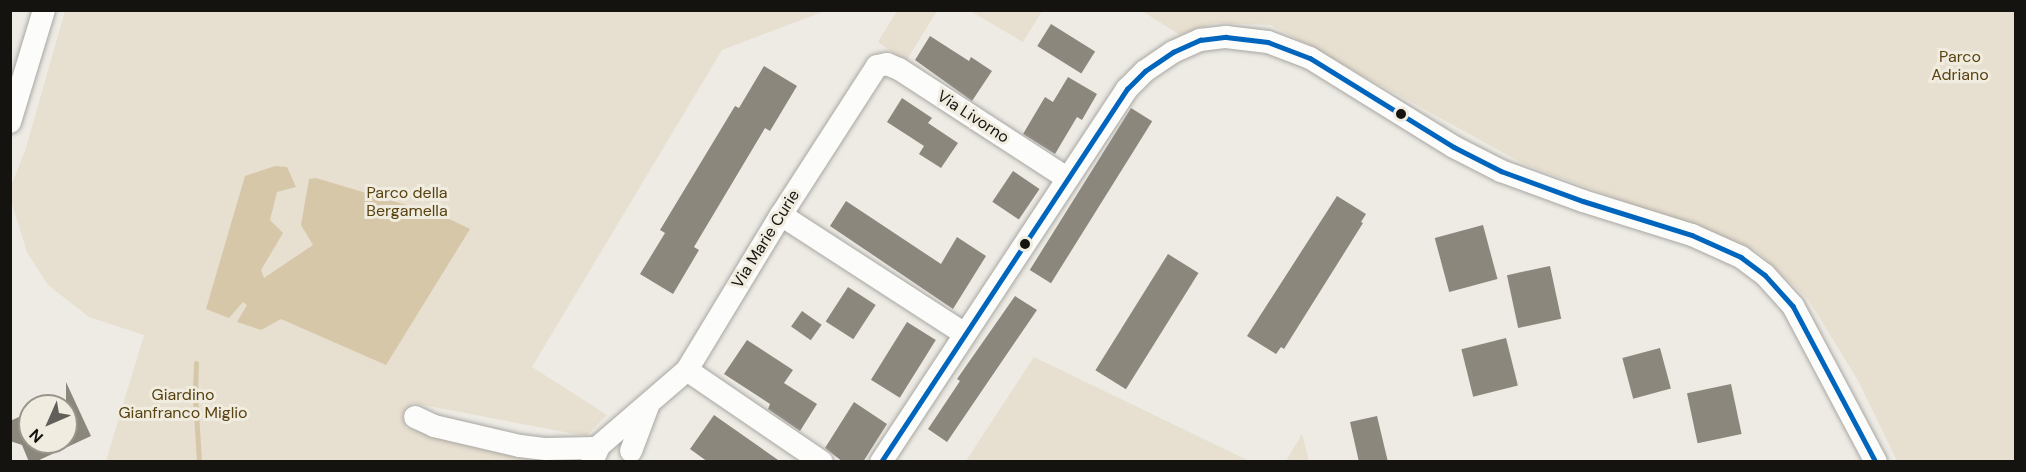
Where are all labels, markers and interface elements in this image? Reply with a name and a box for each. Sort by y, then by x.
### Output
park label: Parco Adriano [1931,47,1989,85]
street label: Via Livorno [933,87,1013,147]
unlabelled marker [1395,108,1407,120]
park label: Parco della Bergamella [366,183,448,221]
street label: Via Marie Curie [728,186,804,292]
unlabelled marker [1019,238,1031,250]
park label: Giardino Gianfranco Miglio [118,385,248,423]
north arrow [18,394,78,454]
text: N [25,424,48,447]

